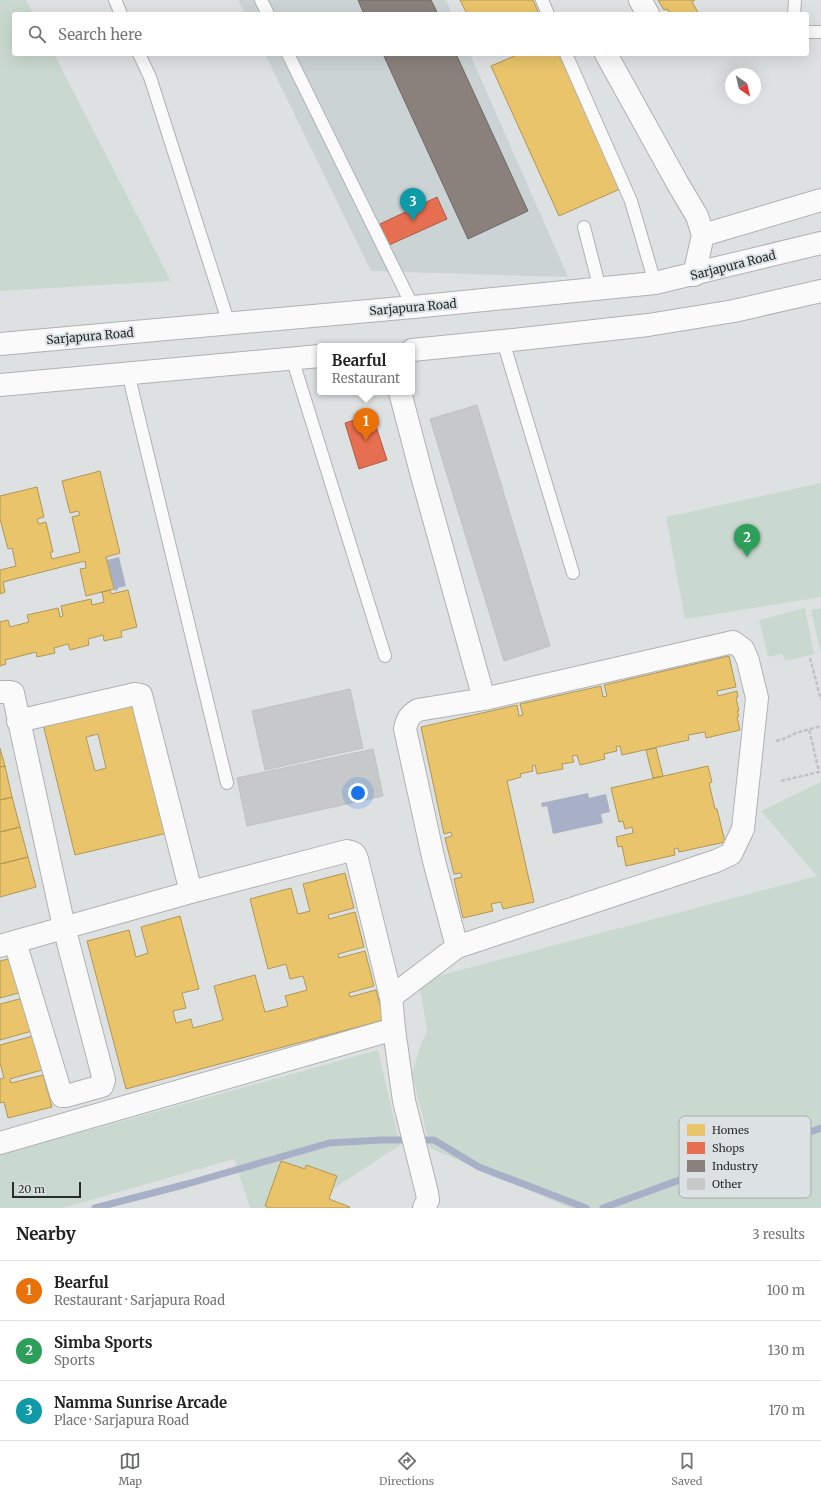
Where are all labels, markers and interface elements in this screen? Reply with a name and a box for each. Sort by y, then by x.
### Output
search box [12,12,809,56]
icon: search [26,23,48,45]
text: Search here [58,25,142,44]
north arrow [725,68,761,104]
pin: 3 [400,188,426,221]
street label: Sarjapura Road [689,247,777,283]
street label: Sarjapura Road [369,296,457,318]
street label: Sarjapura Road [46,325,134,347]
popup [317,343,415,395]
text: Bearful [332,351,386,370]
text: Restaurant [332,370,400,387]
pin: 1 [353,408,379,441]
pin: 2 [734,524,760,557]
your location [348,783,368,803]
legend [679,1116,811,1198]
text: Homes [712,1123,749,1137]
text: Shops [712,1141,744,1155]
text: Industry [712,1159,759,1173]
text: Other [712,1177,742,1191]
scale bar [12,1180,81,1199]
text: 20 m [18,1182,45,1196]
text: Nearby [16,1223,76,1245]
text: 3 results [752,1226,805,1243]
text: Bearful [54,1273,109,1292]
text: 1 [26,1282,32,1299]
text: 100 m [767,1282,805,1299]
text: Restaurant · Sarjapura Road [54,1292,225,1309]
text: Simba Sports [54,1333,153,1352]
text: 2 [25,1342,33,1359]
text: 130 m [768,1342,805,1359]
text: Sports [54,1352,95,1369]
text: Namma Sunrise Arcade [54,1393,227,1412]
text: 3 [25,1402,33,1419]
text: 170 m [768,1402,805,1419]
text: Place · Sarjapura Road [54,1412,189,1429]
tab: Map [119,1450,142,1488]
tab: Directions [379,1450,434,1488]
tab: Saved [671,1450,702,1488]

